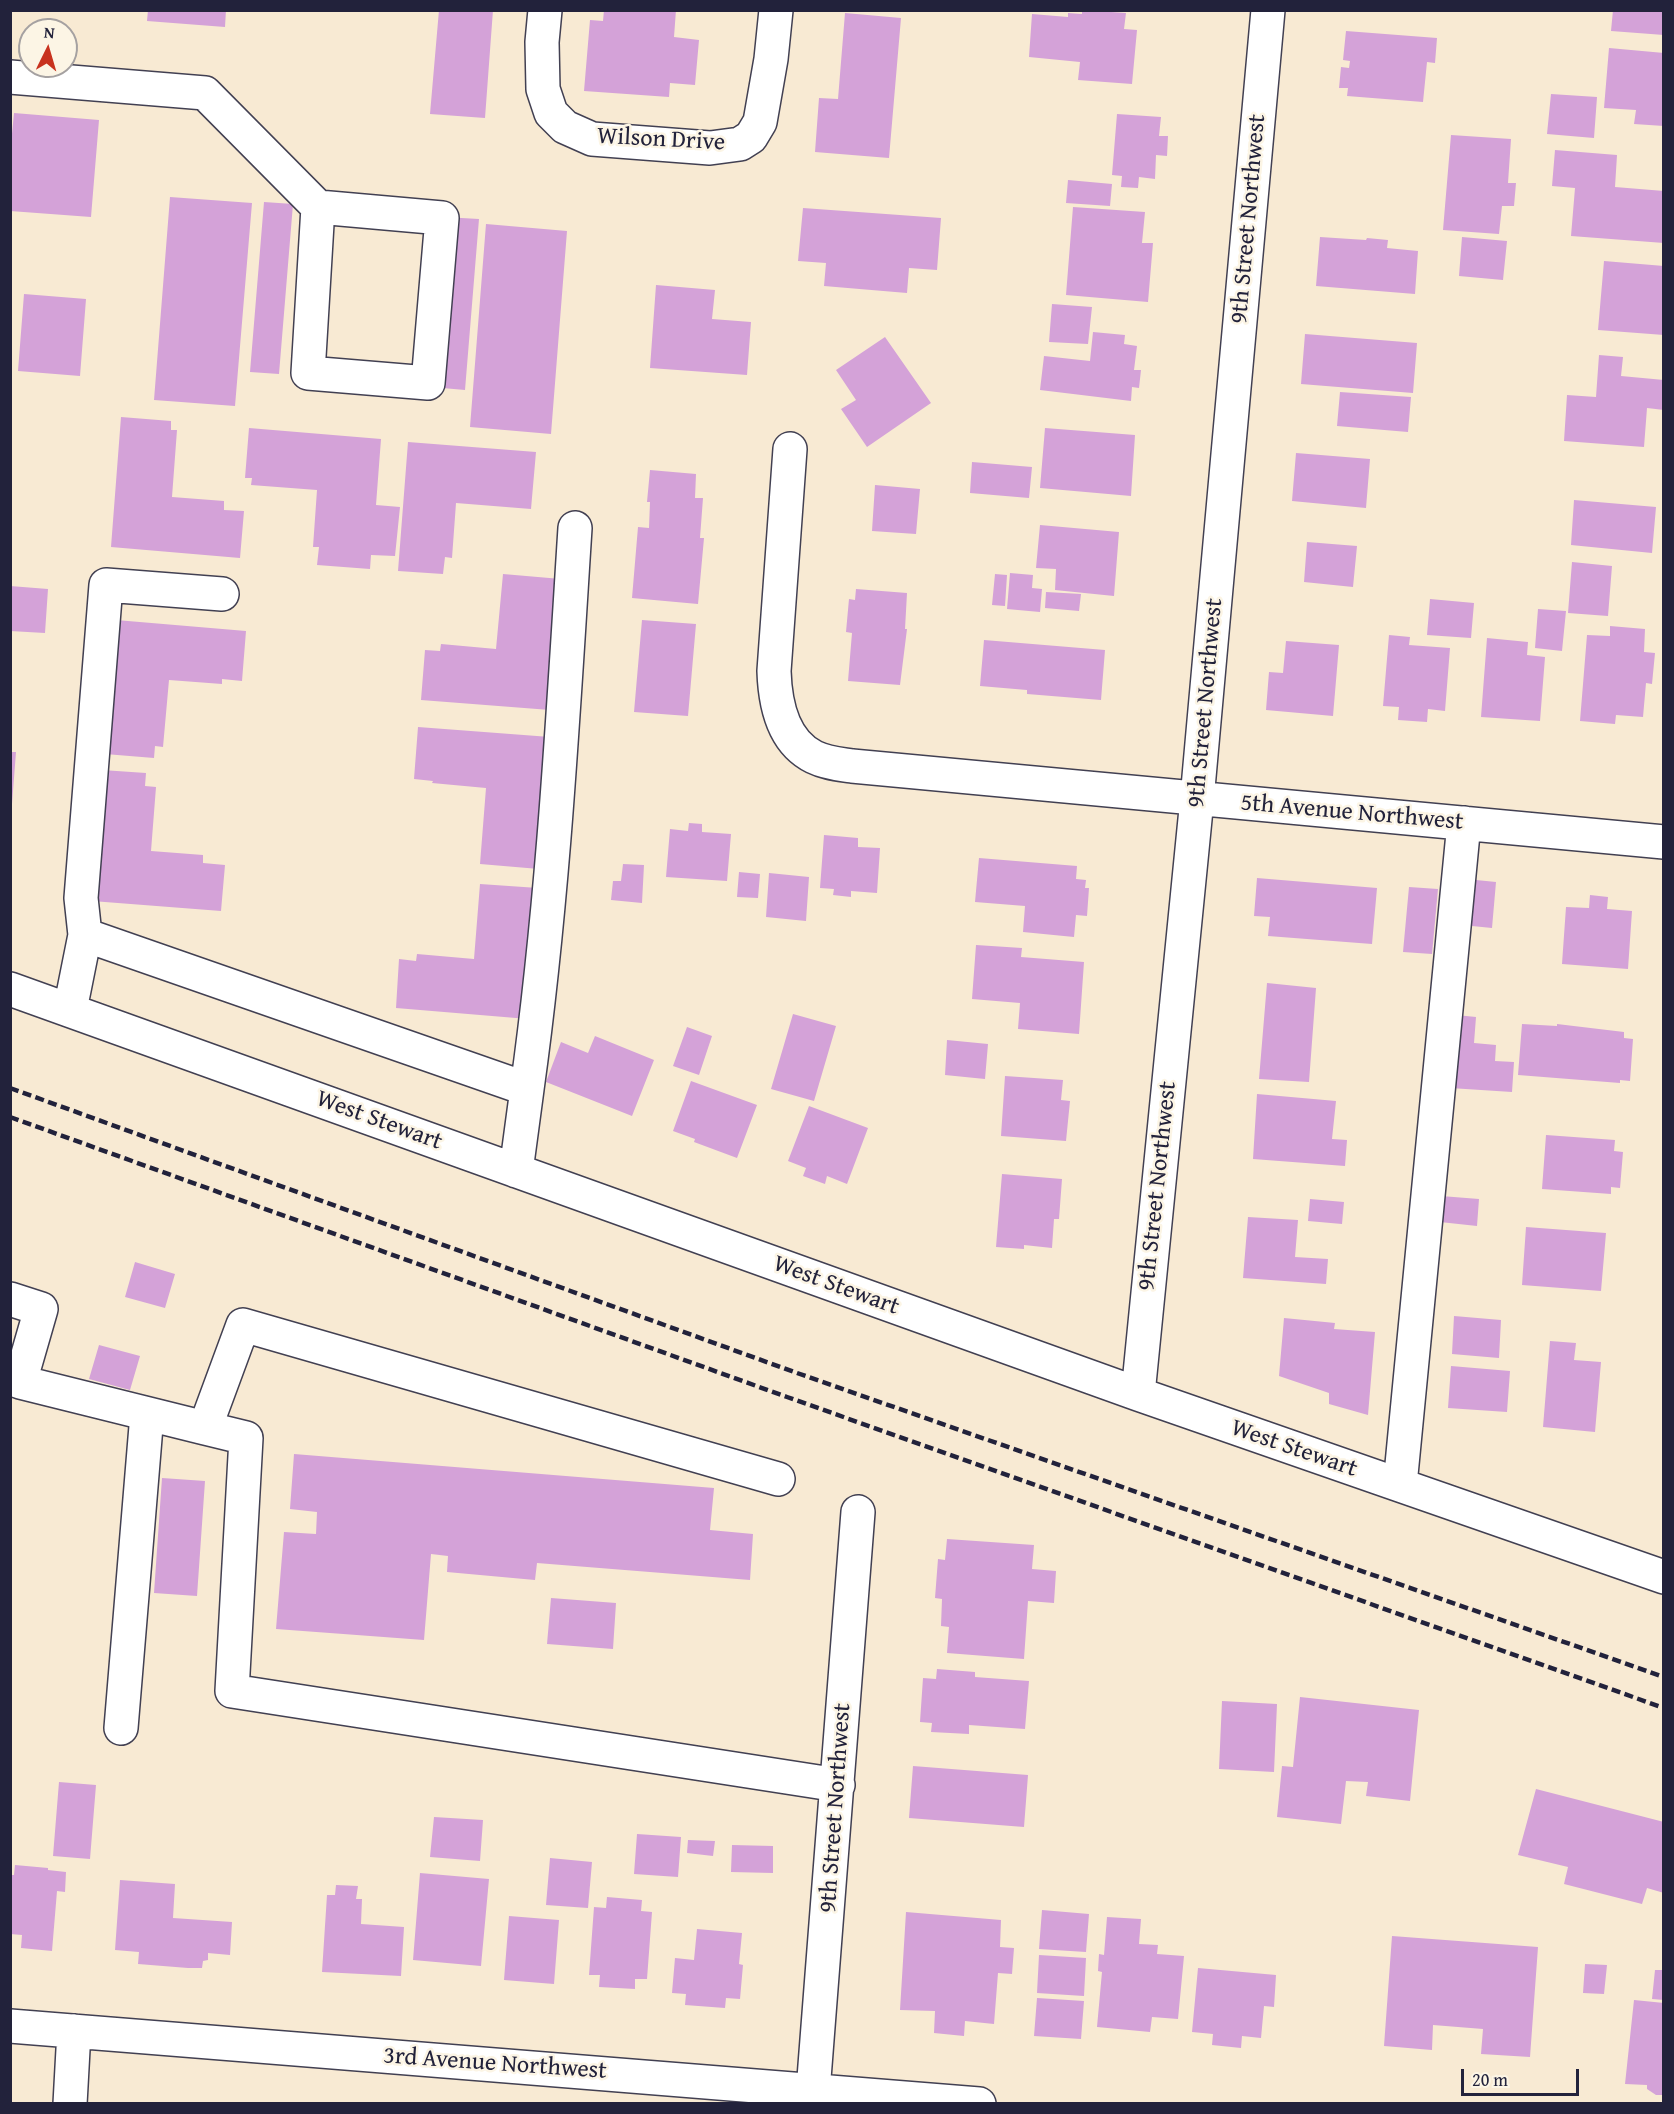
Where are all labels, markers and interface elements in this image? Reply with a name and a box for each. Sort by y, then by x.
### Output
north arrow [18,18,78,78]
text: N [43,20,56,44]
street label: 9th Street Northwest [1225,113,1273,325]
street label: Wilson Drive [596,122,726,158]
street label: 9th Street Northwest [1182,597,1230,809]
street label: 5th Avenue Northwest [1239,789,1465,837]
street label: 9th Street Northwest [1133,1080,1183,1292]
street label: West Stewart [312,1085,446,1157]
street label: West Stewart [769,1250,903,1322]
street label: West Stewart [1227,1414,1361,1484]
street label: 9th Street Northwest [814,1702,858,1914]
street label: 3rd Avenue Northwest [382,2042,608,2086]
scale bar [1464,2057,1582,2095]
text: 20 m [1472,2066,1508,2093]

